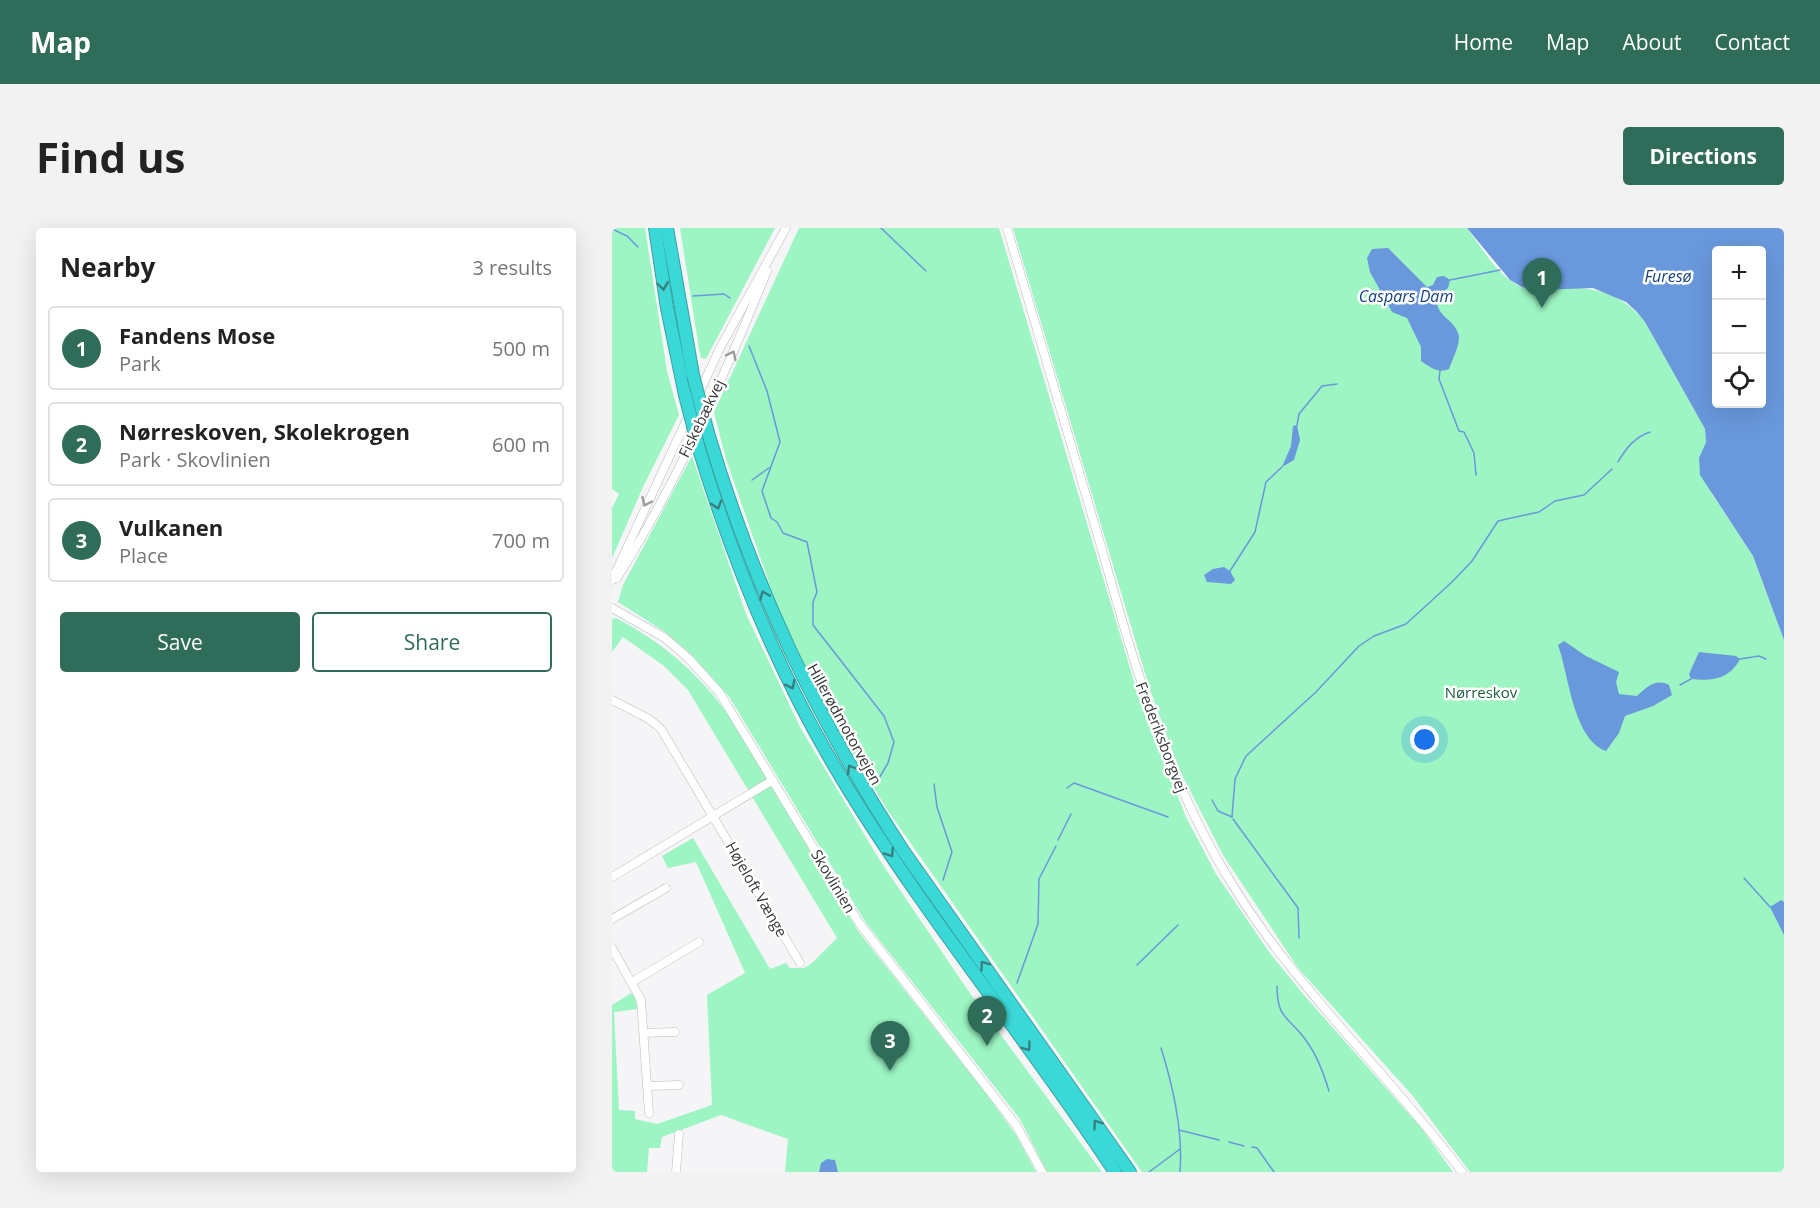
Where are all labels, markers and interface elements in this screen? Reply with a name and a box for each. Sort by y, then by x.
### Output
text: Map [30,23,91,61]
text: Home [1454,28,1513,56]
text: Map [1546,28,1589,56]
text: About [1622,28,1682,56]
text: Contact [1715,28,1790,56]
button: Directions [1623,127,1784,185]
text: Find us [36,128,185,185]
map controls [1712,246,1766,408]
button: + [1712,246,1766,300]
text: Nearby [60,249,155,285]
text: 3 results [472,254,552,281]
pin: 1 [1522,259,1562,308]
water label: Furesø [1644,265,1692,287]
one-way arrow [657,281,669,290]
water label: Caspars Dam [1359,285,1453,307]
button: − [1712,300,1766,354]
text: Fandens Mose [119,320,275,350]
text: 1 [76,335,87,362]
text: 500 m [492,335,550,362]
text: Park [119,350,161,377]
one-way arrow [724,350,736,361]
button: locate [1712,354,1766,408]
street label: Fiskebækvej [673,376,729,460]
text: Nørreskoven, Skolekrogen [119,416,410,446]
text: 2 [76,431,87,458]
text: 600 m [492,431,550,458]
text: Park · Skovlinien [119,446,271,473]
one-way arrow [642,496,654,507]
one-way arrow [709,499,722,510]
text: Vulkanen [119,512,223,542]
text: 3 [76,527,87,554]
text: 700 m [492,527,550,554]
text: Place [119,542,168,569]
one-way arrow [759,590,771,601]
button: Save [60,612,300,672]
button: Share [312,612,552,672]
street label: Hillerødmotorvejen [803,660,887,788]
one-way arrow [784,679,795,690]
street label: Frederiksborgvej [1132,679,1192,795]
park label: Nørreskov [1445,682,1518,702]
your location [1410,725,1439,754]
one-way arrow [847,765,858,775]
street label: Højeloft Vænge [722,838,792,940]
street label: Skovlinien [807,846,861,916]
one-way arrow [882,847,893,858]
one-way arrow [980,960,991,971]
pin: 2 [968,996,1006,1046]
pin: 3 [870,1022,910,1071]
one-way arrow [1020,1040,1031,1051]
one-way arrow [1093,1119,1104,1130]

